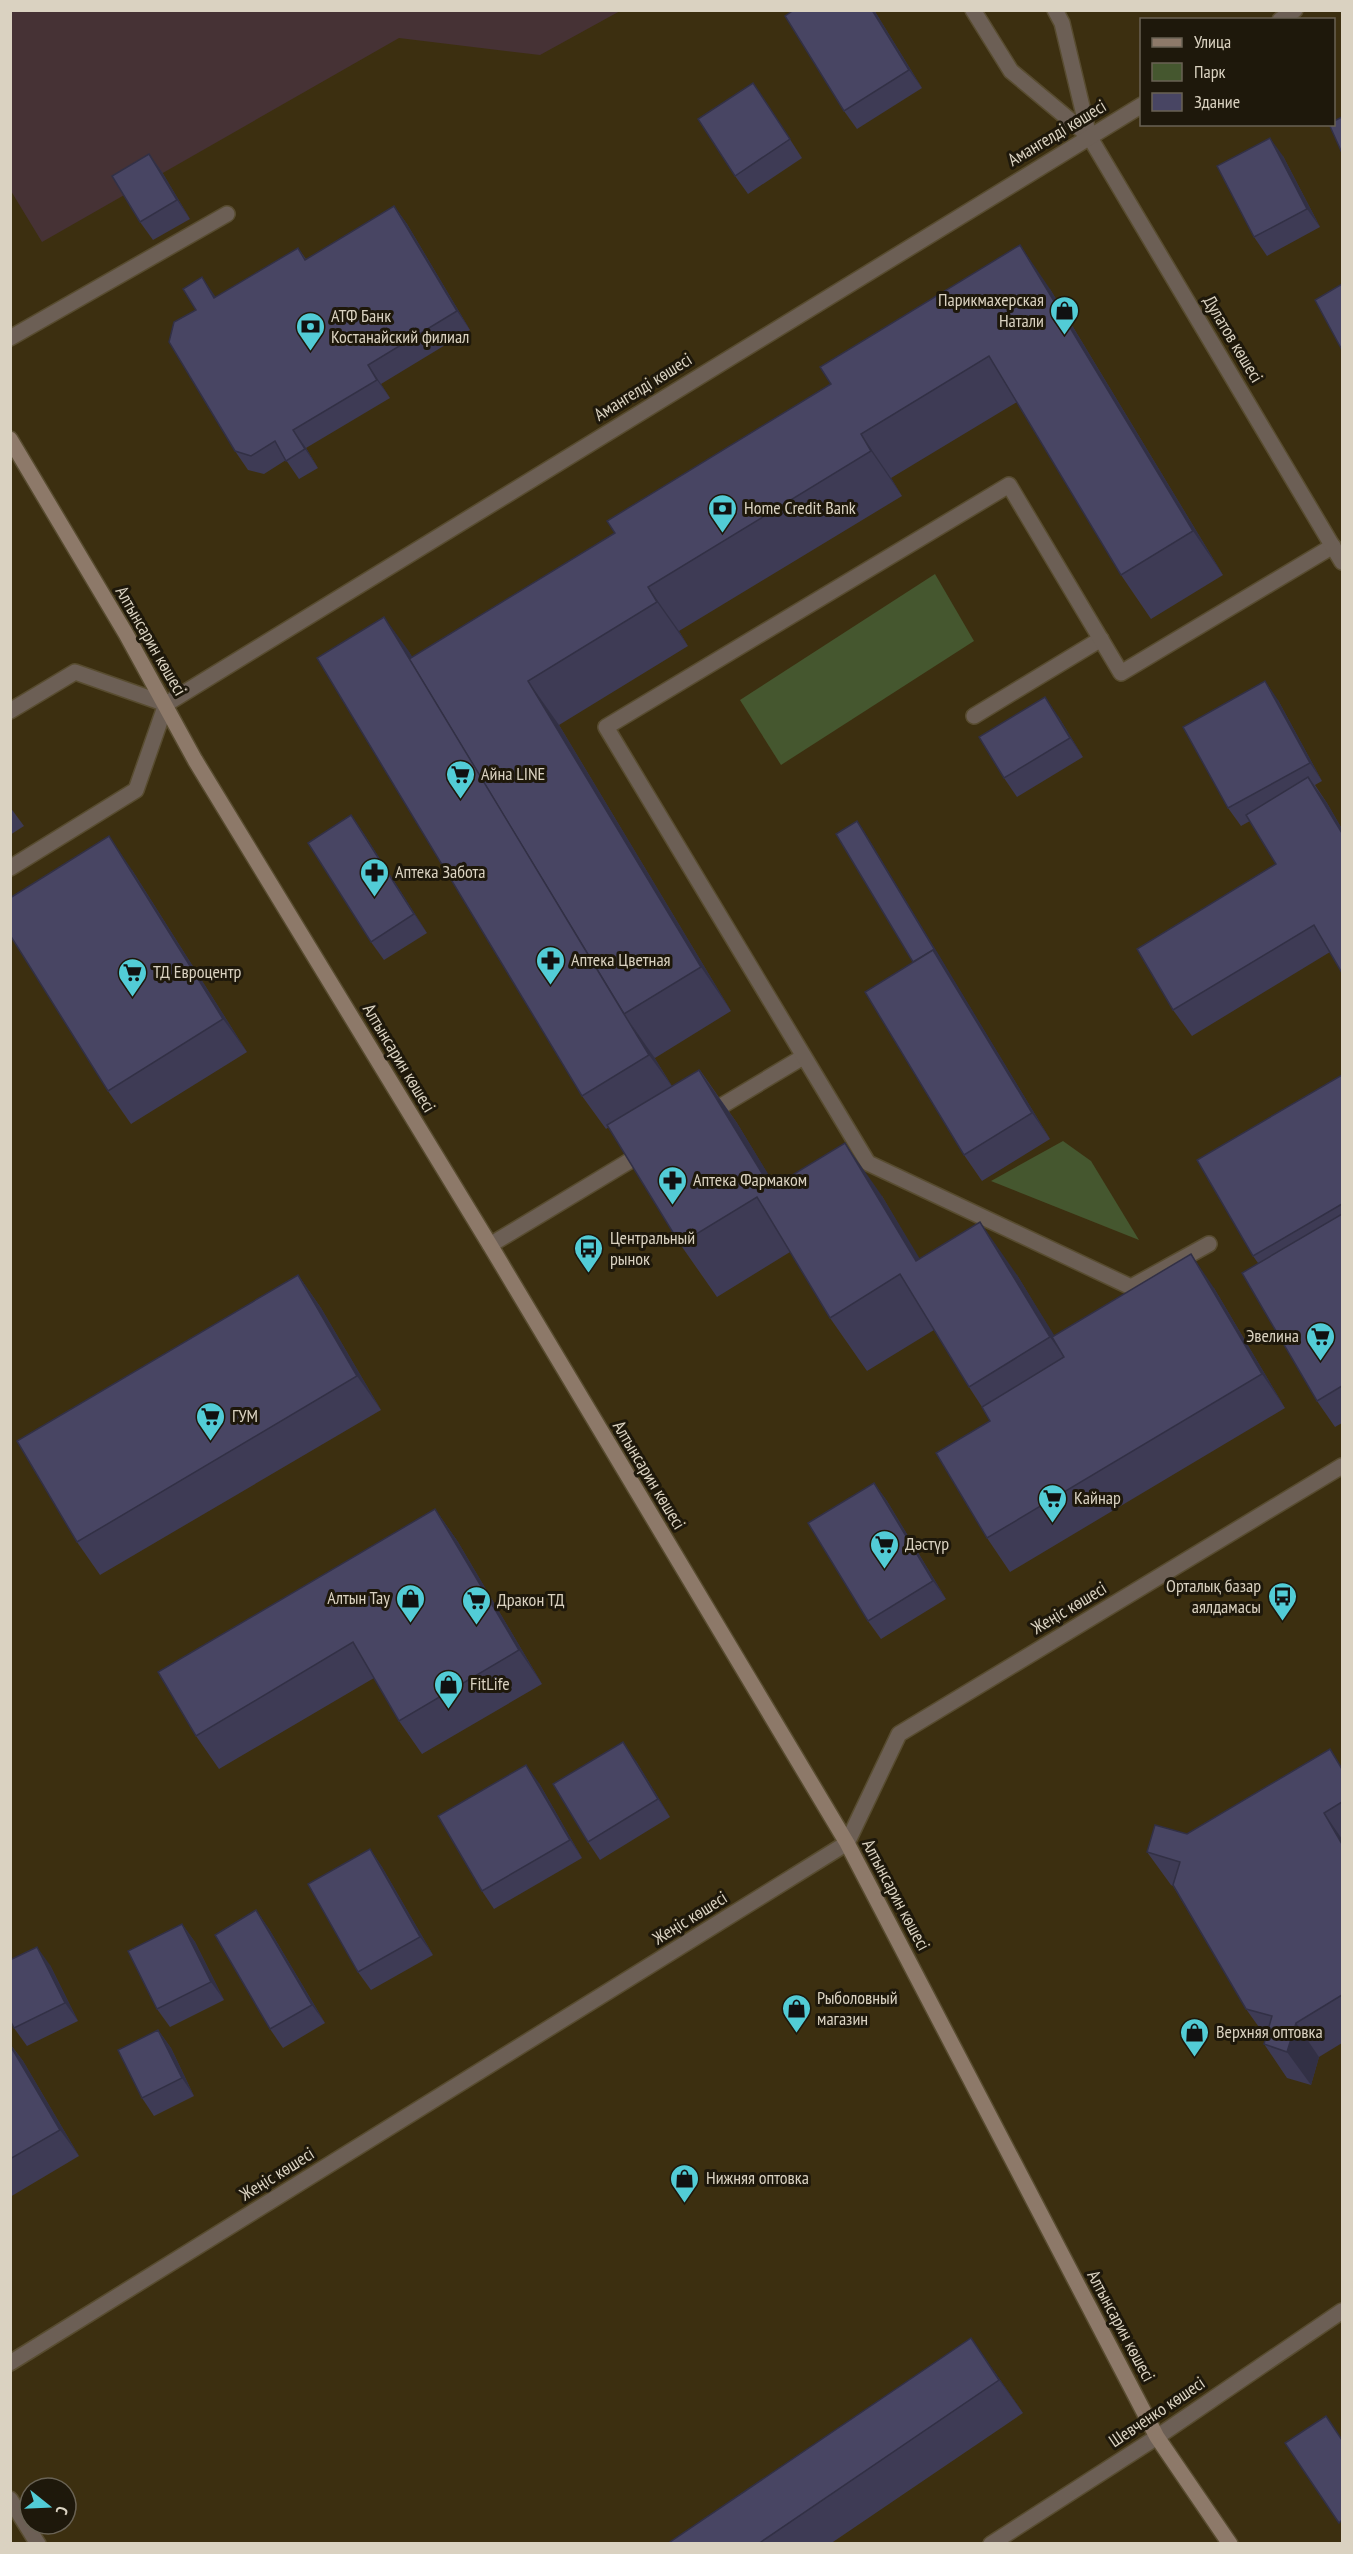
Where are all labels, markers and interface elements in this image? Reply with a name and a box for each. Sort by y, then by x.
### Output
legend [1140,18,1335,126]
text: Улица [1194,30,1231,53]
text: Парк [1194,60,1225,83]
text: Здание [1194,90,1240,113]
street label: Амангелді көшесі [1003,94,1110,171]
place label: Парикмахерская Натали [938,288,1044,332]
street label: Дулатов көшесі [1198,291,1268,387]
shop icon: Парикмахерская Натали [1049,294,1081,336]
place label: АТФ Банк Костанайский филиал [331,304,469,348]
bank icon: АТФ Банк Костанайский филиал [294,310,326,352]
street label: Амангелді көшесі [590,347,696,426]
bank icon: Home Credit Bank [707,492,739,534]
place label: Home Credit Bank [744,496,856,519]
street label: Алтынсарин көшесі [111,582,192,700]
supermarket icon: Айна LINE [444,758,476,800]
place label: Айна LINE [481,762,545,785]
pharmacy icon: Аптека Забота [358,856,390,898]
place label: Аптека Забота [395,860,486,883]
pharmacy icon: Аптека Цветная [534,944,566,986]
place label: Аптека Цветная [571,948,671,971]
supermarket icon: ТД Евроцентр [116,956,148,998]
place label: ТД Евроцентр [153,960,241,983]
street label: Алтынсарин көшесі [358,999,441,1116]
pharmacy icon: Аптека Фармаком [656,1164,688,1206]
place label: Аптека Фармаком [693,1168,807,1191]
place label: Центральный рынок [610,1226,695,1270]
bus stop icon: Центральный рынок [573,1232,605,1274]
supermarket icon: Эвелина [1304,1320,1336,1362]
place label: Эвелина [1246,1324,1299,1347]
supermarket icon: ГУМ [195,1400,227,1442]
place label: ГУМ [232,1404,258,1427]
street label: Алтынсарин көшесі [608,1416,691,1533]
supermarket icon: Кайнар [1037,1482,1069,1524]
place label: Кайнар [1074,1486,1121,1509]
supermarket icon: Дәстүр [868,1528,900,1570]
place label: Дәстүр [905,1532,949,1555]
place label: Орталық базар аялдамасы [1166,1574,1261,1618]
street label: Жеңіс көшесі [1026,1576,1111,1640]
bus stop icon: Орталық базар аялдамасы [1266,1580,1298,1622]
shop icon: Алтын Тау [395,1582,427,1624]
supermarket icon: Дракон ТД [460,1584,492,1626]
place label: Алтын Тау [327,1586,390,1609]
place label: Дракон ТД [497,1588,565,1611]
shop icon: FitLife [433,1668,465,1710]
place label: FitLife [470,1672,510,1695]
street label: Алтынсарин көшесі [857,1835,935,1954]
street label: Жеңіс көшесі [647,1886,731,1950]
place label: Рыболовный магазин [817,1986,898,2030]
shop icon: Рыболовный магазин [780,1992,812,2034]
shop icon: Верхняя оптовка [1179,2016,1211,2058]
place label: Верхняя оптовка [1216,2020,1323,2043]
street label: Жеңіс көшесі [234,2142,318,2206]
shop icon: Нижняя оптовка [669,2162,701,2204]
place label: Нижняя оптовка [706,2166,809,2189]
street label: Алтынсарин көшесі [1082,2266,1160,2385]
street label: Шевченко көшесі [1104,2371,1209,2452]
north arrow [18,2476,78,2536]
text: С [51,2504,73,2518]

